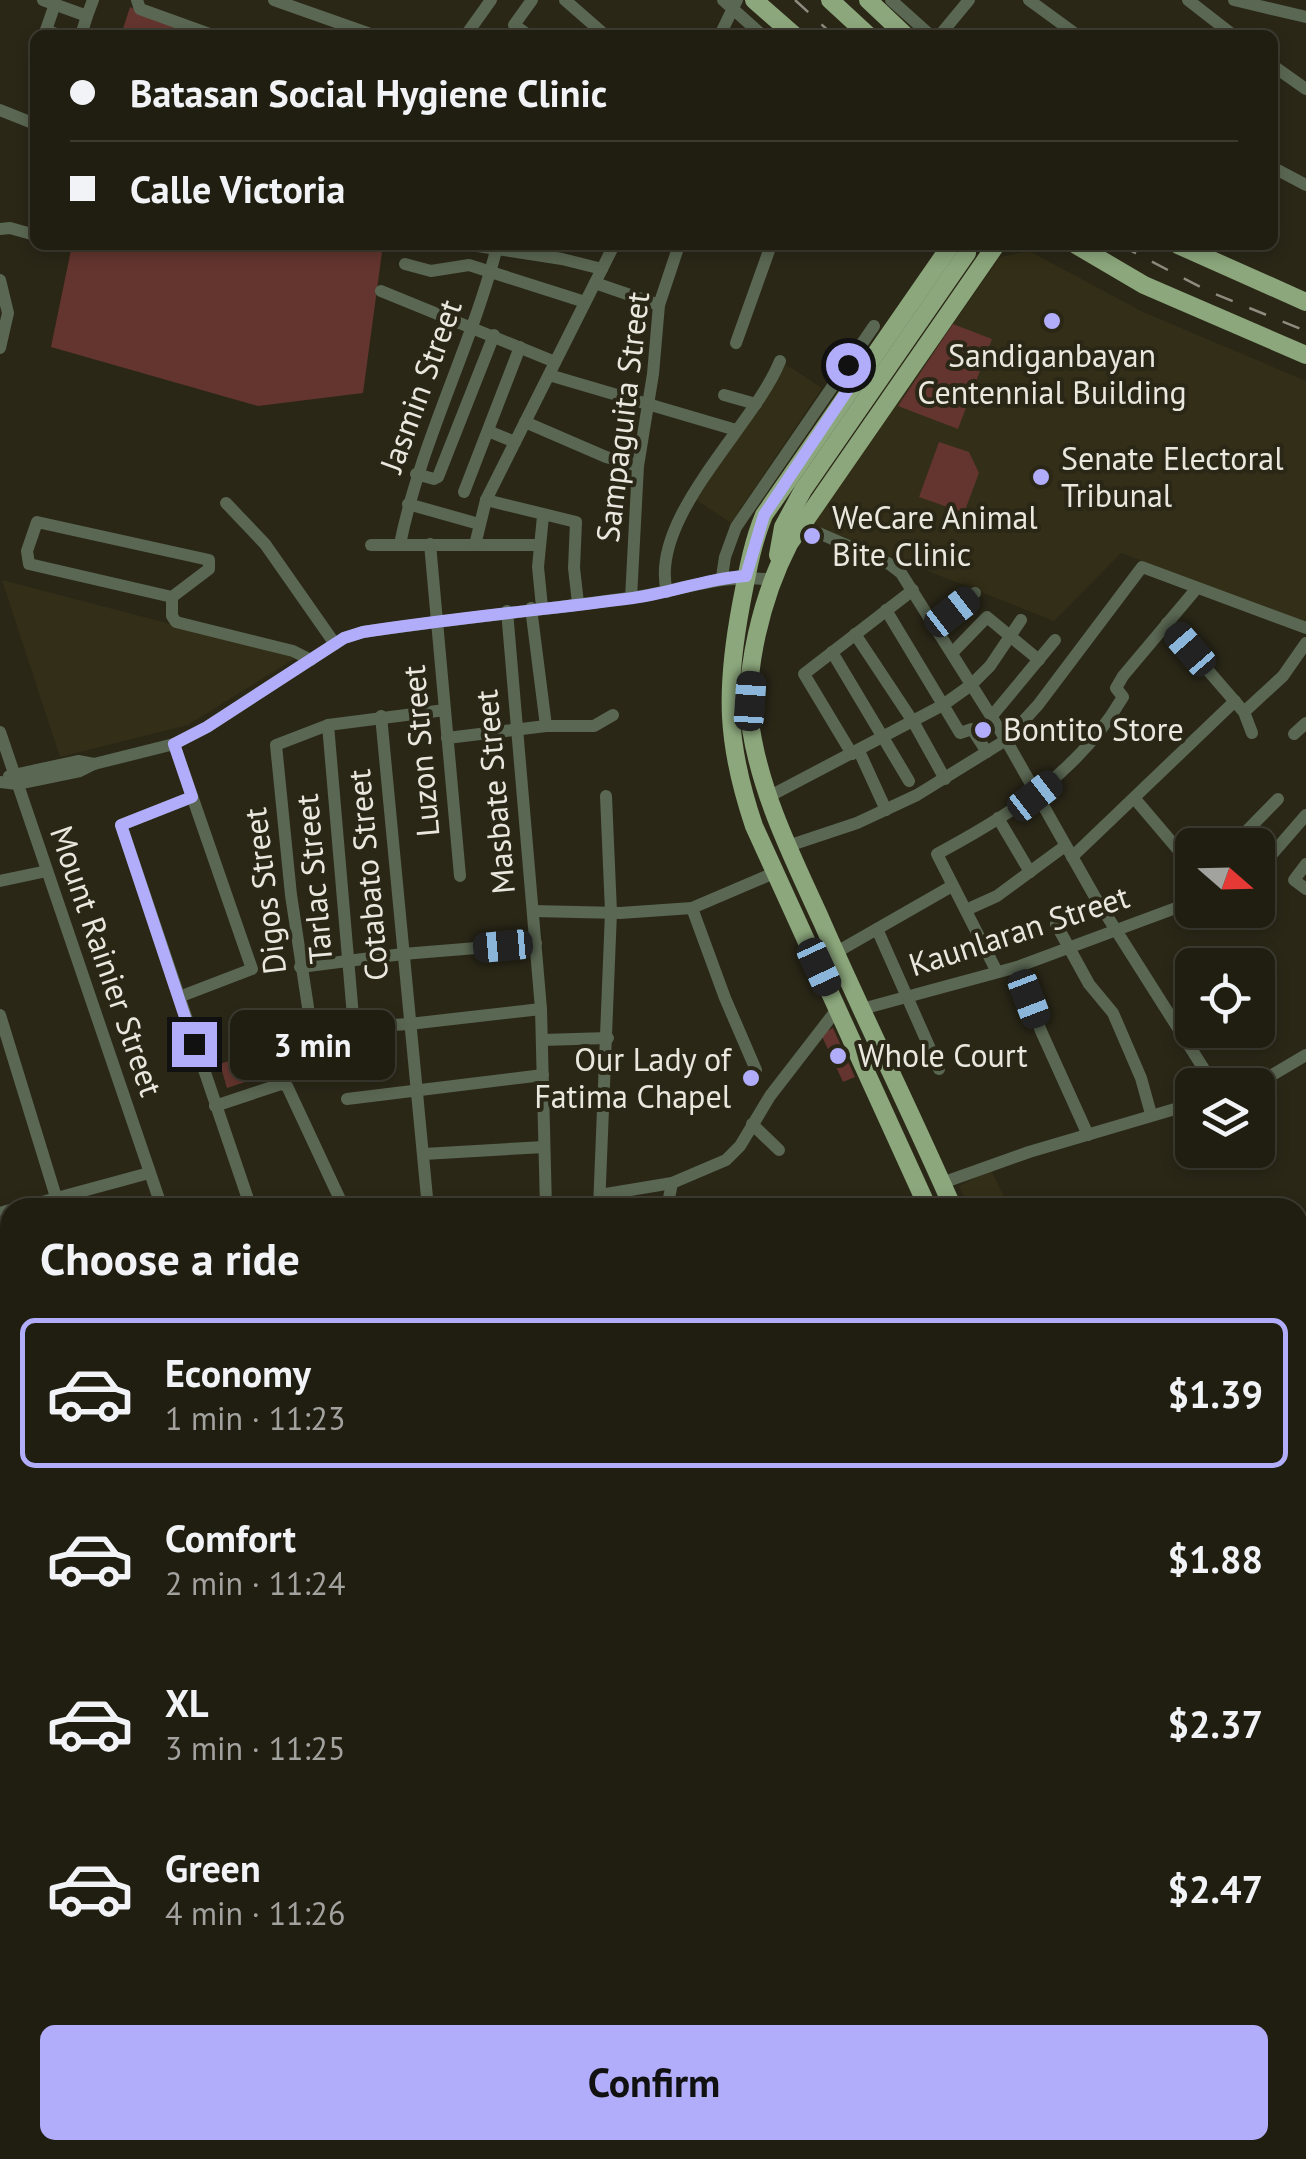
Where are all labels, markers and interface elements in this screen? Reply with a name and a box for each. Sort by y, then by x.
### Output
text: Batasan Social Hygiene Clinic [130,68,607,117]
text: Calle Victoria [130,164,345,213]
street label: Sampaguita Street [586,289,658,545]
street label: Jasmin Street [369,293,471,480]
marker: Sandiganbayan Centennial Building [1041,310,1063,332]
place label: Sandiganbayan Centennial Building [917,334,1187,413]
route start [826,343,871,388]
place label: Senate Electoral Tribunal [1061,437,1284,516]
marker: Senate Electoral Tribunal [1030,466,1052,488]
place label: WeCare Animal Bite Clinic [832,496,1038,575]
marker: WeCare Animal Bite Clinic [801,525,823,547]
car [919,582,985,642]
car [1159,617,1221,681]
street label: Luzon Street [392,663,448,839]
car [733,670,767,732]
street label: Masbate Street [464,688,524,896]
place label: Bontito Store [1003,708,1184,750]
marker: Bontito Store [972,719,994,741]
car [1002,766,1068,826]
street label: Cotabato Street [337,767,397,983]
street label: Tarlac Street [285,792,341,966]
street label: Digos Street [233,805,295,977]
street label: Mount Rainier Street [41,820,173,1102]
north arrow [1175,828,1275,928]
map controls [1175,828,1275,1168]
street label: Kaunlaran Street [903,875,1134,985]
car [472,928,534,964]
car [793,933,845,1001]
button: locate [1175,948,1275,1048]
car [1004,966,1054,1032]
callout: 3 min [229,1009,394,1079]
route end [172,1022,217,1067]
text: 3 min [273,1024,352,1066]
place label: Whole Court [858,1034,1028,1076]
place label: Our Lady of Fatima Chapel [534,1038,733,1117]
marker: Whole Court [827,1045,849,1067]
marker: Our Lady of Fatima Chapel [740,1067,762,1089]
button: layers [1175,1068,1275,1168]
text: Choose a ride [40,1229,300,1287]
icon: car [45,1348,135,1438]
text: Economy [165,1348,311,1397]
text: $1.39 [1167,1369,1263,1418]
text: 1 min · 11:23 [165,1397,345,1439]
icon: car [45,1513,135,1603]
text: Comfort [165,1513,296,1562]
text: $1.88 [1167,1534,1263,1583]
text: 2 min · 11:24 [165,1562,345,1604]
icon: car [45,1678,135,1768]
text: XL [165,1678,209,1727]
text: $2.37 [1167,1699,1263,1748]
text: 3 min · 11:25 [165,1727,345,1769]
icon: car [45,1843,135,1933]
text: Green [165,1843,261,1892]
text: $2.47 [1167,1864,1263,1913]
text: 4 min · 11:26 [165,1892,345,1934]
button: Confirm [40,2025,1268,2140]

